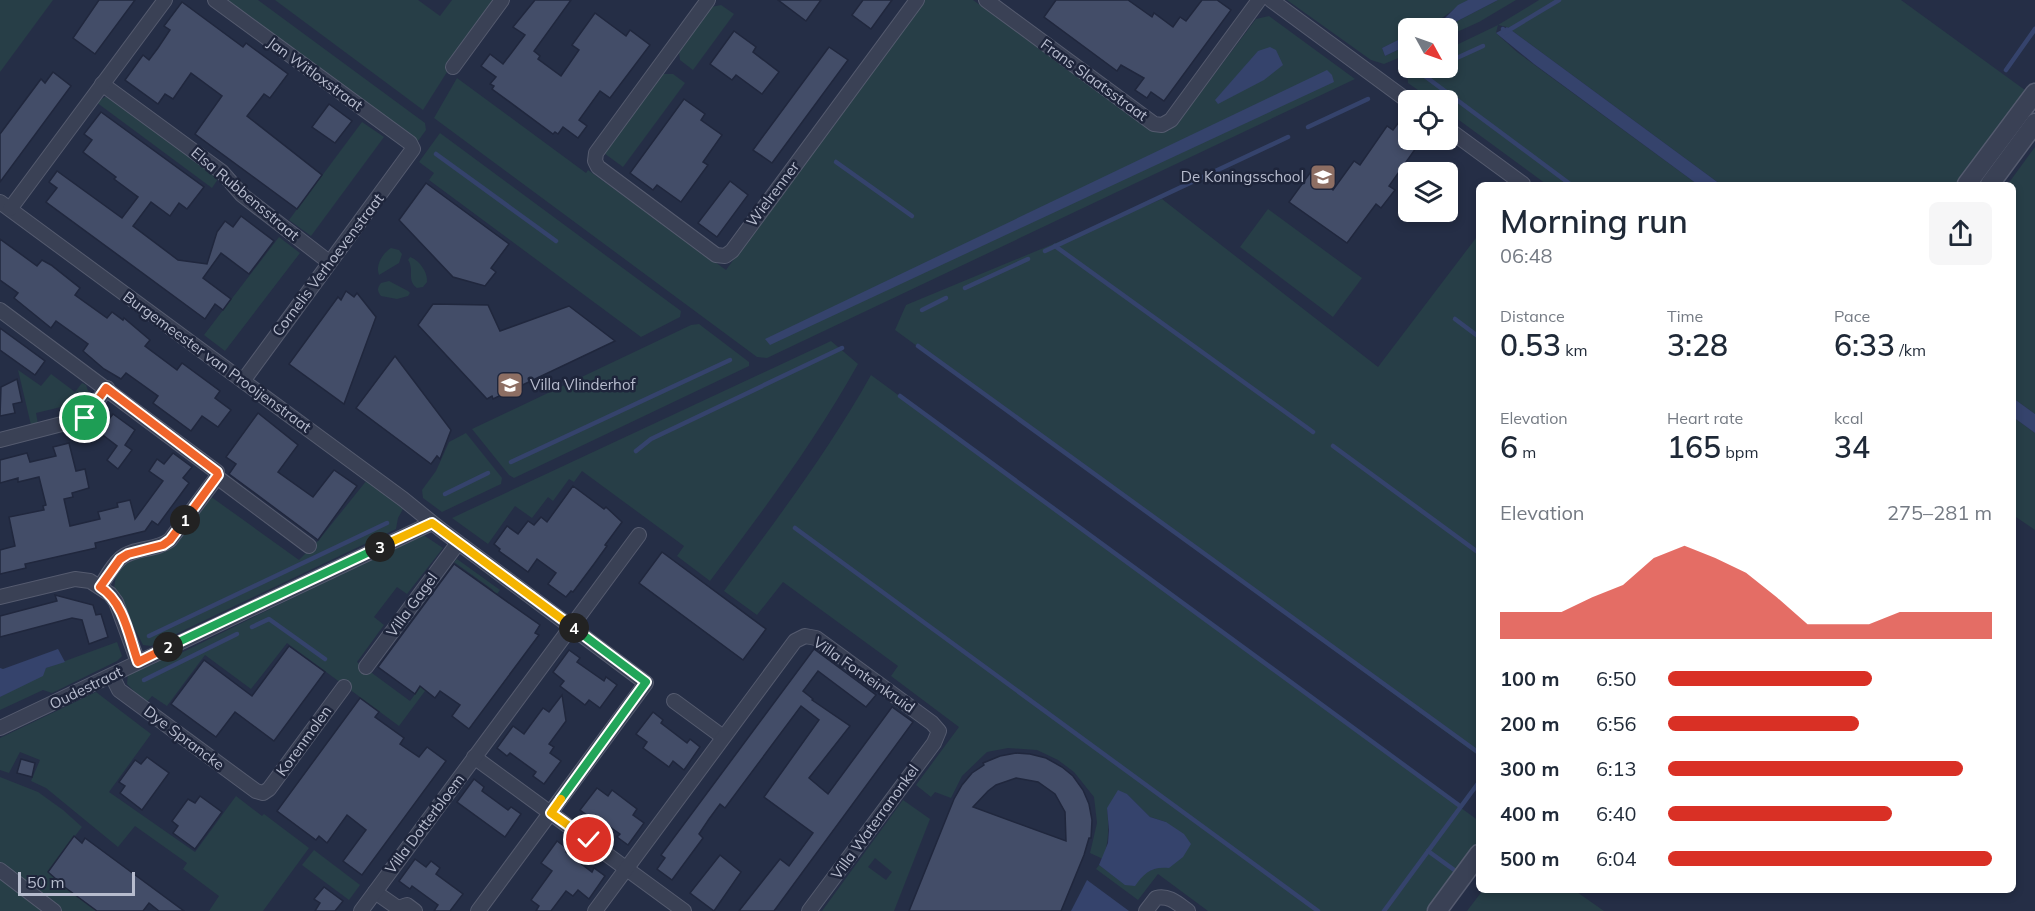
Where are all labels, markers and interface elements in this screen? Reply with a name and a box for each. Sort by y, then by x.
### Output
north arrow [1398,18,1458,78]
map controls [1398,18,1458,222]
street label: Jan Witloxstraat [264,33,367,115]
street label: Frans Slaatsstraat [1037,34,1152,125]
button: locate [1398,90,1458,150]
street label: Elsa Rubbensstraat [187,143,303,244]
street label: Wielrenner [742,157,804,230]
school or university icon: De Koningsschool [1308,162,1338,192]
button: layers [1398,162,1458,222]
place label: De Koningsschool [1181,167,1304,186]
street label: Cornelis Verhoevenstraat [268,190,387,340]
text: Morning run [1500,200,1688,241]
button: share [1929,202,1992,265]
text: 06:48 [1500,243,1553,268]
street label: Burgemeester van Prooijenstraat [120,287,315,436]
text: Distance [1500,306,1565,326]
text: Time [1667,306,1703,326]
text: Pace [1834,306,1870,326]
text: 0.53 [1500,326,1561,364]
text: 3:28 [1667,326,1728,364]
text: 6:33 [1834,326,1895,364]
text: km [1561,340,1588,360]
text: /km [1895,340,1926,360]
school or university icon: Villa Vlinderhof [495,370,525,400]
place label: Villa Vlinderhof [530,375,636,394]
pin [59,392,110,443]
icon: arrive [68,401,101,434]
text: Elevation [1500,408,1568,428]
text: Heart rate [1667,408,1743,428]
text: kcal [1834,408,1863,428]
text: 6 [1500,428,1518,466]
text: 165 [1667,428,1721,466]
text: 34 [1834,428,1870,466]
text: m [1518,442,1536,462]
text: bpm [1721,442,1758,462]
text: Elevation [1500,500,1585,525]
text: 275–281 m [1887,500,1992,525]
pin: 1 [170,505,200,535]
text: 1 [180,510,190,530]
pin: 3 [365,532,395,562]
text: 3 [375,537,385,557]
street label: Villa Gagel [382,569,441,641]
pin: 4 [559,613,589,643]
text: 4 [569,618,579,638]
pin: 2 [153,632,183,662]
street label: Villa Fonteinkruid [810,632,919,717]
text: 2 [163,637,173,657]
street label: Oudestraat [46,662,125,713]
text: 100 m [1500,666,1559,691]
text: 6:50 [1596,666,1637,691]
street label: Dye Sprancke [140,701,228,774]
street label: Korenmolen [272,702,336,780]
text: 200 m [1500,711,1559,736]
text: 6:56 [1596,711,1637,736]
text: 300 m [1500,756,1559,781]
text: 6:13 [1596,756,1637,781]
street label: Villa Waterranonkel [827,761,923,883]
street label: Villa Dotterbloem [381,770,468,877]
text: 400 m [1500,801,1559,826]
text: 6:40 [1596,801,1637,826]
pin [563,814,614,865]
icon: check [572,823,605,856]
text: 500 m [1500,846,1559,871]
text: 6:04 [1596,846,1637,871]
scale bar [18,869,135,896]
text: 50 m [27,872,64,892]

